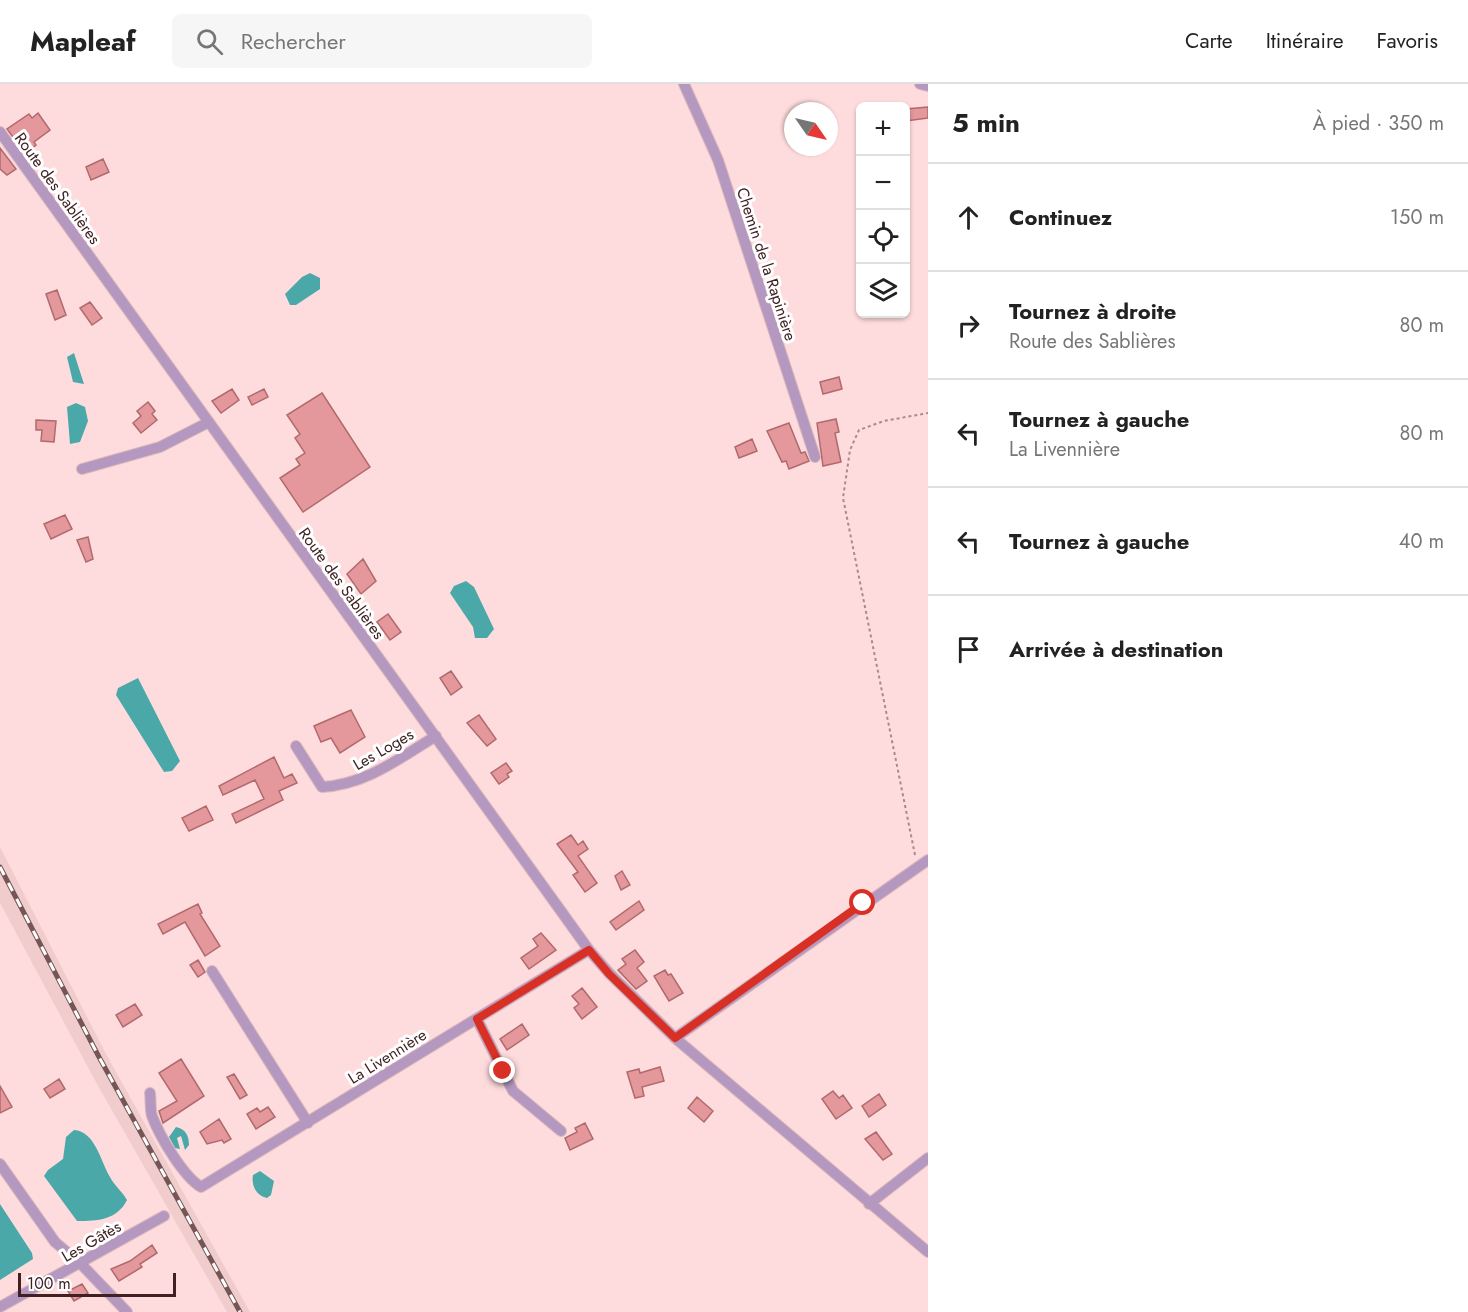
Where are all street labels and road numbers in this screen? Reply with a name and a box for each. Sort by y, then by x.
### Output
street label: Route des Sablières [9,128,106,249]
street label: Chemin de la Rapinière [731,185,802,344]
street label: Route des Sablières [293,523,390,644]
street label: Les Loges [349,723,418,776]
street label: La Livennière [344,1023,431,1090]
street label: Les Gâtès [57,1215,125,1268]

